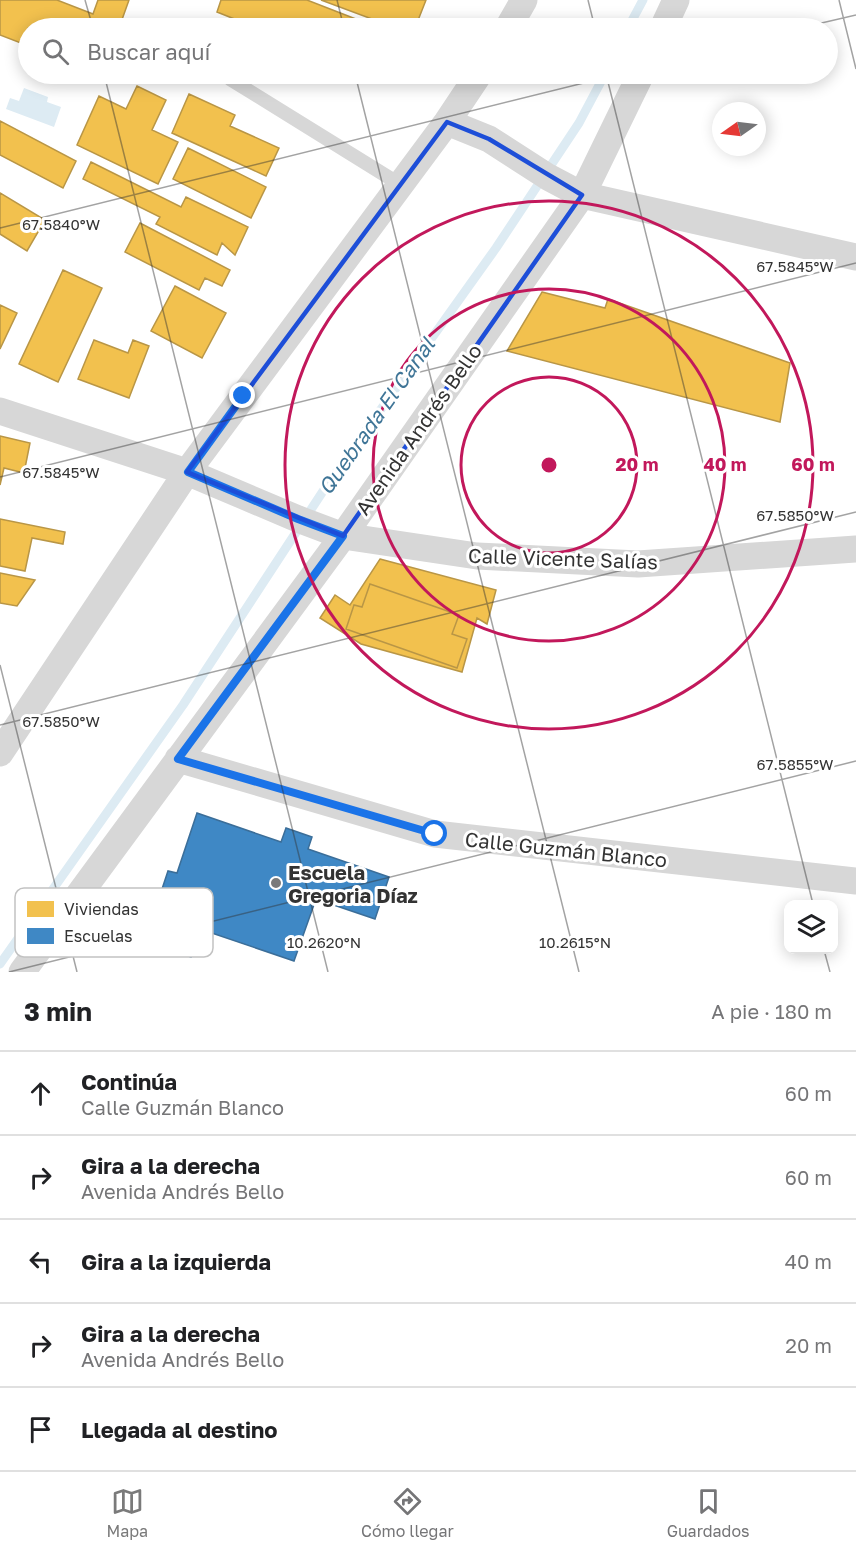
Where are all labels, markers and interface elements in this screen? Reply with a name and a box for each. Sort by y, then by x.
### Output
search box [18,18,838,84]
icon: search [39,35,72,68]
text: Buscar aquí [87,38,210,65]
north arrow [712,102,766,156]
text: 67.5840°W [22,215,100,233]
text: 67.5845°W [756,257,834,275]
water label: Quebrada El Canal [312,331,441,499]
street label: Avenida Andrés Bello [350,339,486,519]
route end [229,382,255,408]
text: 20 m [616,453,658,475]
text: 40 m [703,453,747,475]
text: 60 m [791,453,835,475]
centre of rings [539,455,559,475]
text: 67.5845°W [22,463,100,481]
text: 67.5850°W [756,506,834,524]
street label: Calle Vicente Salías [468,543,658,573]
text: 67.5850°W [22,712,100,730]
text: 67.5855°W [756,755,834,773]
route start [421,820,447,846]
street label: Calle Guzmán Blanco [464,826,668,872]
place label: Escuela Gregoria Díaz [288,860,418,907]
marker: Escuela Gregoria Díaz [269,876,283,890]
legend [15,888,213,957]
text: Viviendas [64,899,139,919]
map controls [784,900,838,954]
button: layers [784,900,838,954]
text: Escuelas [64,926,133,946]
text: 10.2620°N [287,933,361,951]
text: 10.2615°N [539,933,611,951]
text: 3 min [24,996,92,1027]
text: A pie · 180 m [711,999,832,1023]
text: Continúa [81,1068,177,1095]
icon: ahead [24,1077,57,1110]
text: 60 m [785,1081,832,1105]
text: Calle Guzmán Blanco [81,1095,284,1119]
text: Gira a la derecha [81,1152,260,1179]
icon: right [24,1161,57,1194]
text: 60 m [785,1165,832,1189]
text: Avenida Andrés Bello [81,1179,284,1203]
icon: left [24,1245,57,1278]
text: Gira a la izquierda [81,1248,271,1275]
text: 40 m [785,1249,832,1273]
text: Gira a la derecha [81,1320,260,1347]
icon: right [24,1329,57,1362]
text: 20 m [785,1333,832,1357]
text: Avenida Andrés Bello [81,1347,284,1371]
icon: arrive [24,1413,57,1446]
text: Llegada al destino [81,1416,278,1443]
tab: Mapa [106,1485,148,1541]
tab: Cómo llegar [361,1485,454,1541]
tab: Guardados [667,1485,750,1541]

